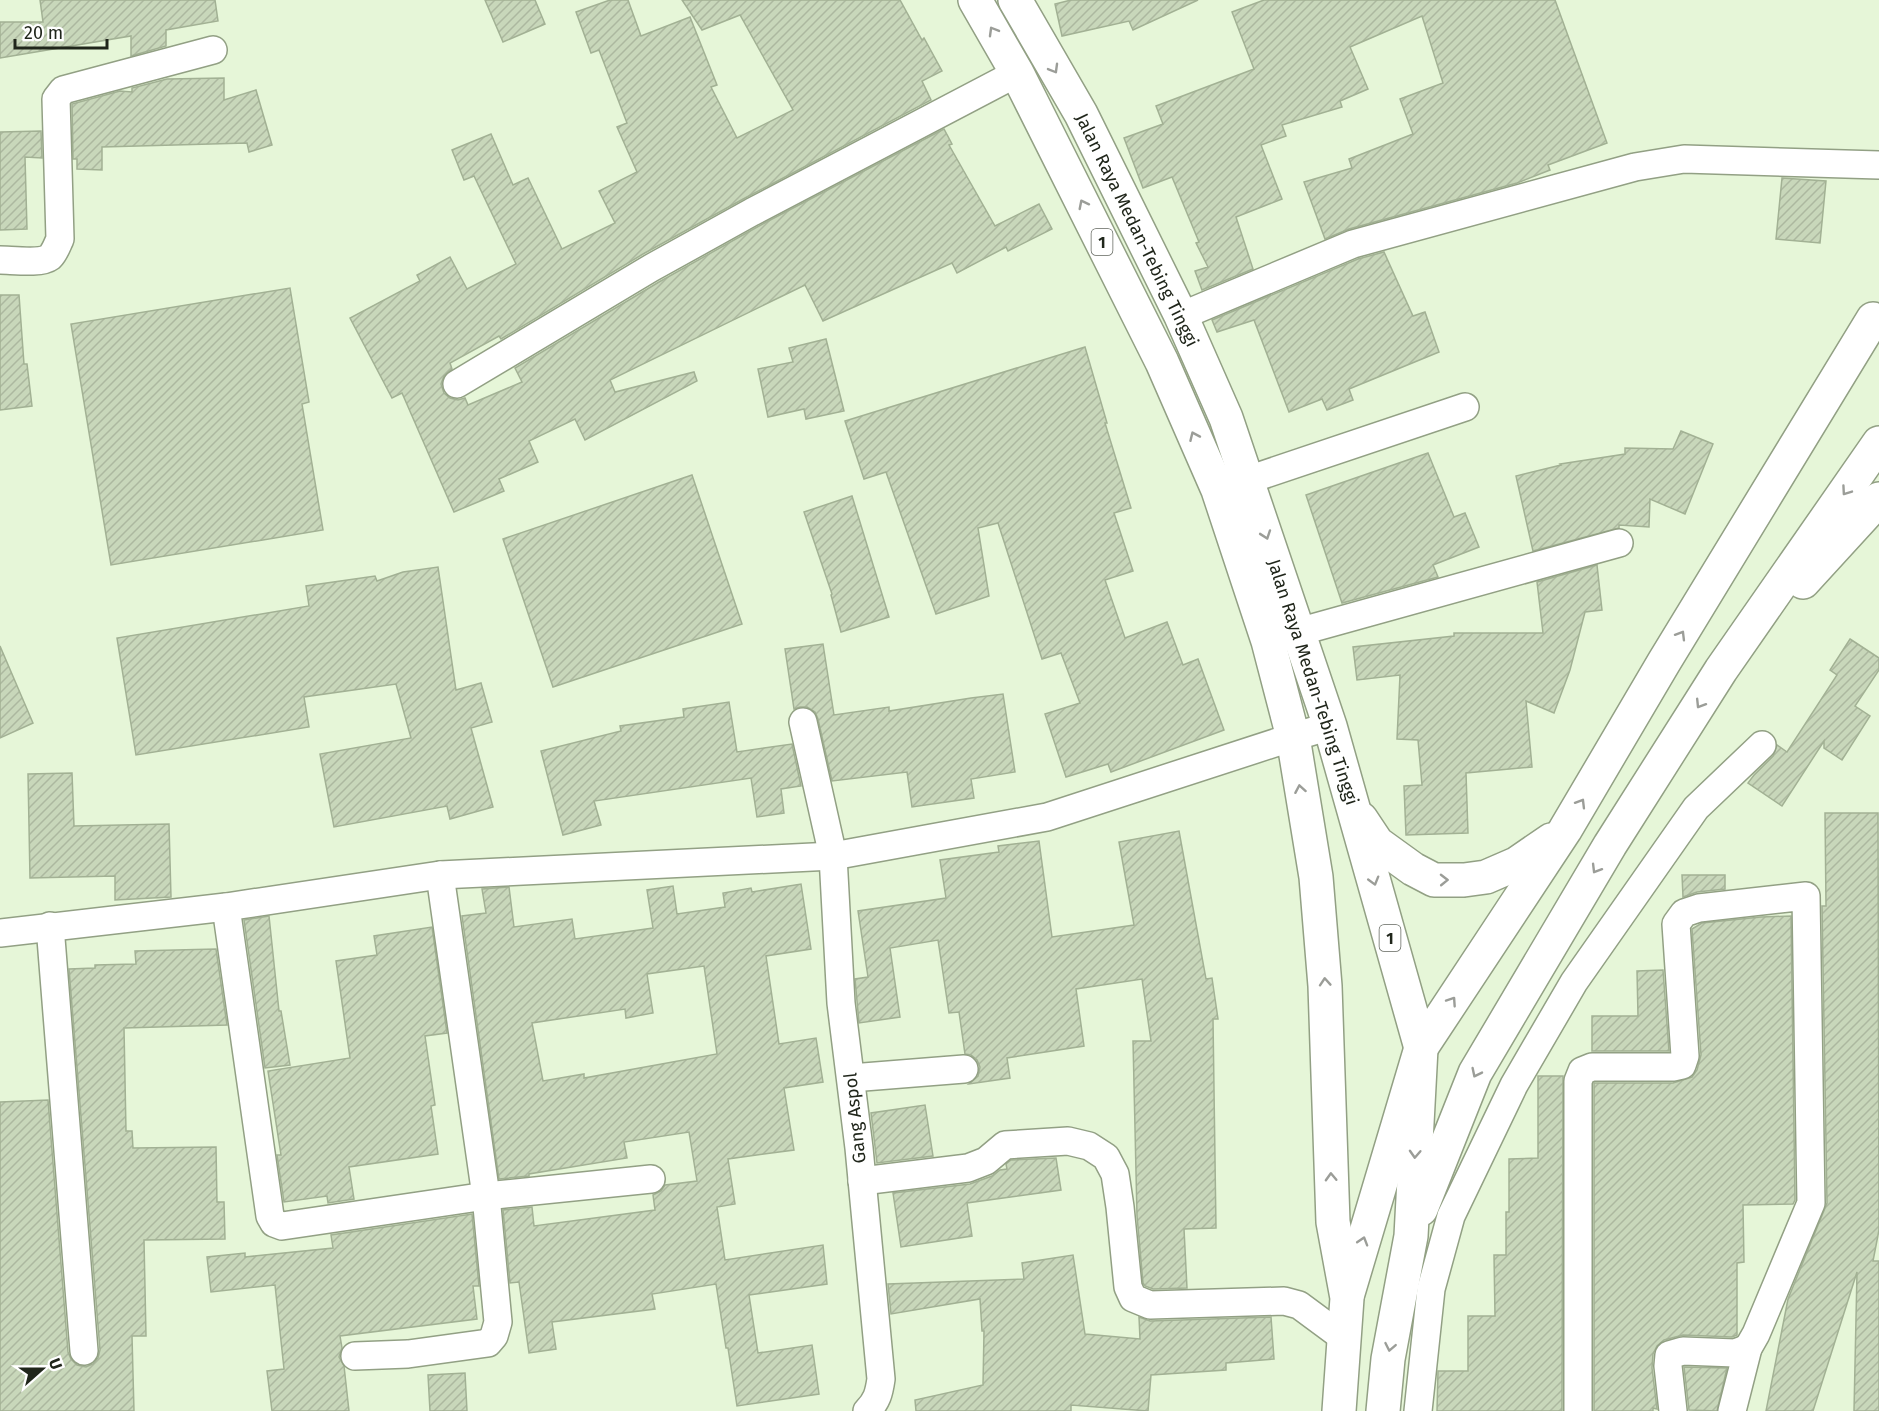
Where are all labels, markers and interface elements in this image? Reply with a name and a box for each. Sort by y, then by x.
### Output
scale bar [15,12,106,50]
text: 20 m [24,22,63,44]
one-way arrow [988,27,1000,37]
one-way arrow [1047,63,1059,73]
street label: Jalan Raya Medan-Tebing Tinggi [1071,110,1203,350]
one-way arrow [1078,199,1090,210]
road number: 1 [1092,229,1112,255]
one-way arrow [1190,432,1202,443]
one-way arrow [1842,484,1853,495]
one-way arrow [1259,529,1271,540]
street label: Jalan Raya Medan-Tebing Tinggi [1263,556,1363,808]
one-way arrow [1674,631,1685,641]
one-way arrow [1695,698,1707,708]
one-way arrow [1294,785,1307,795]
one-way arrow [1574,799,1586,809]
one-way arrow [1592,863,1604,873]
one-way arrow [1440,874,1449,886]
one-way arrow [1367,876,1379,886]
road number: 1 [1380,925,1400,951]
one-way arrow [1318,978,1331,987]
one-way arrow [1445,997,1456,1008]
one-way arrow [1471,1067,1483,1078]
street label: Gang Aspol [839,1072,871,1164]
one-way arrow [1409,1149,1422,1158]
one-way arrow [1325,1173,1337,1182]
one-way arrow [1356,1236,1368,1247]
north arrow [12,1339,72,1399]
one-way arrow [1384,1341,1397,1351]
text: U [45,1356,66,1372]

